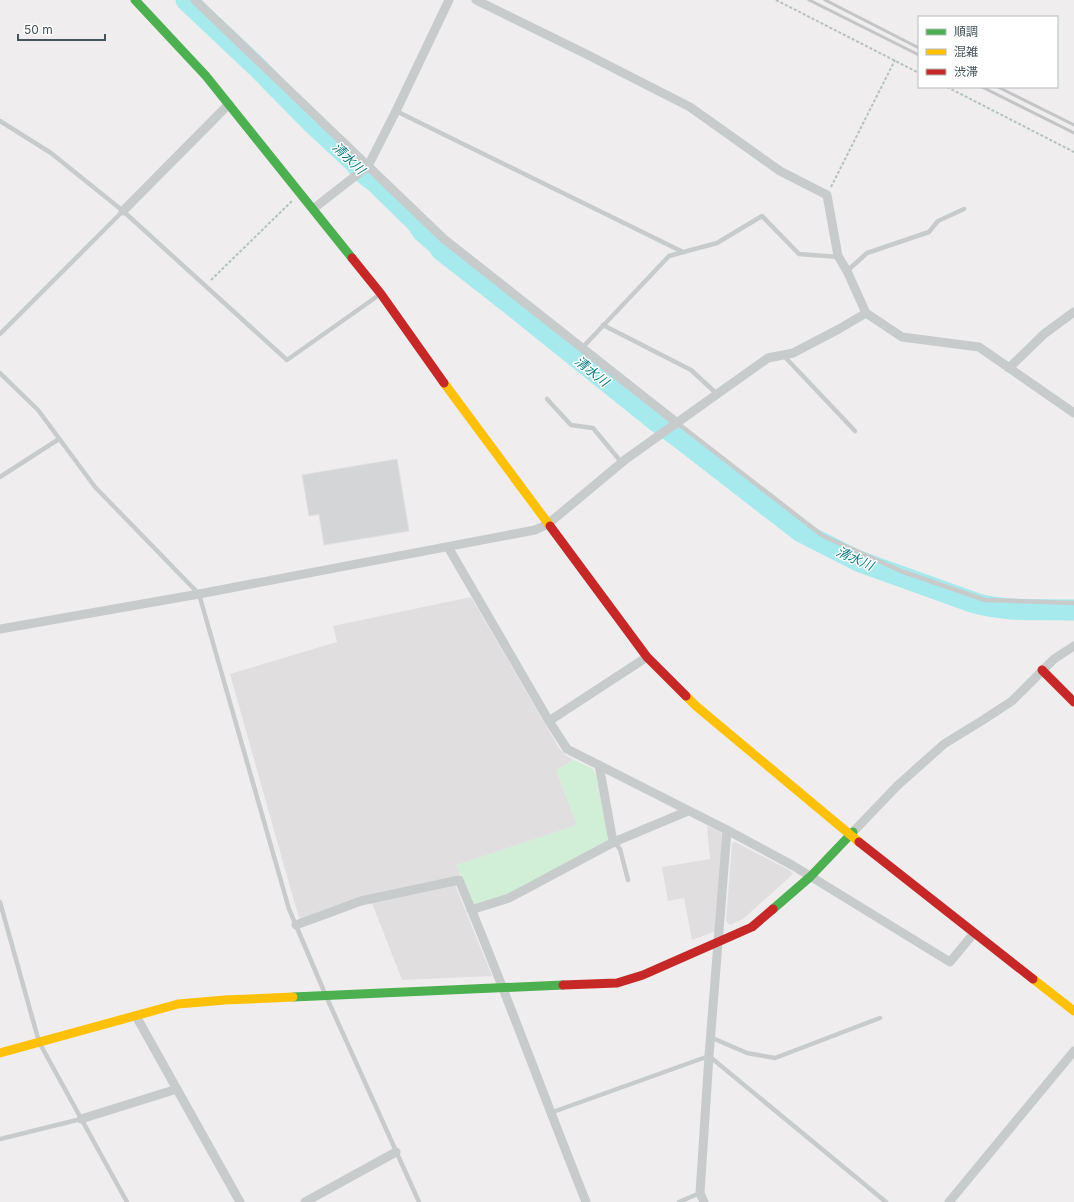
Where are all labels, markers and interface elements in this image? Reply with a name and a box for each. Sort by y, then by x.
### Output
scale bar [18,16,105,42]
legend [918,16,1058,88]
text: 50 m [24,22,53,37]
text: 順調 [954,24,978,39]
text: 混雑 [954,44,978,59]
text: 渋滞 [954,64,978,79]
water label: 清水川 [329,139,370,179]
water label: 清水川 [572,353,614,391]
water label: 清水川 [834,543,878,574]

